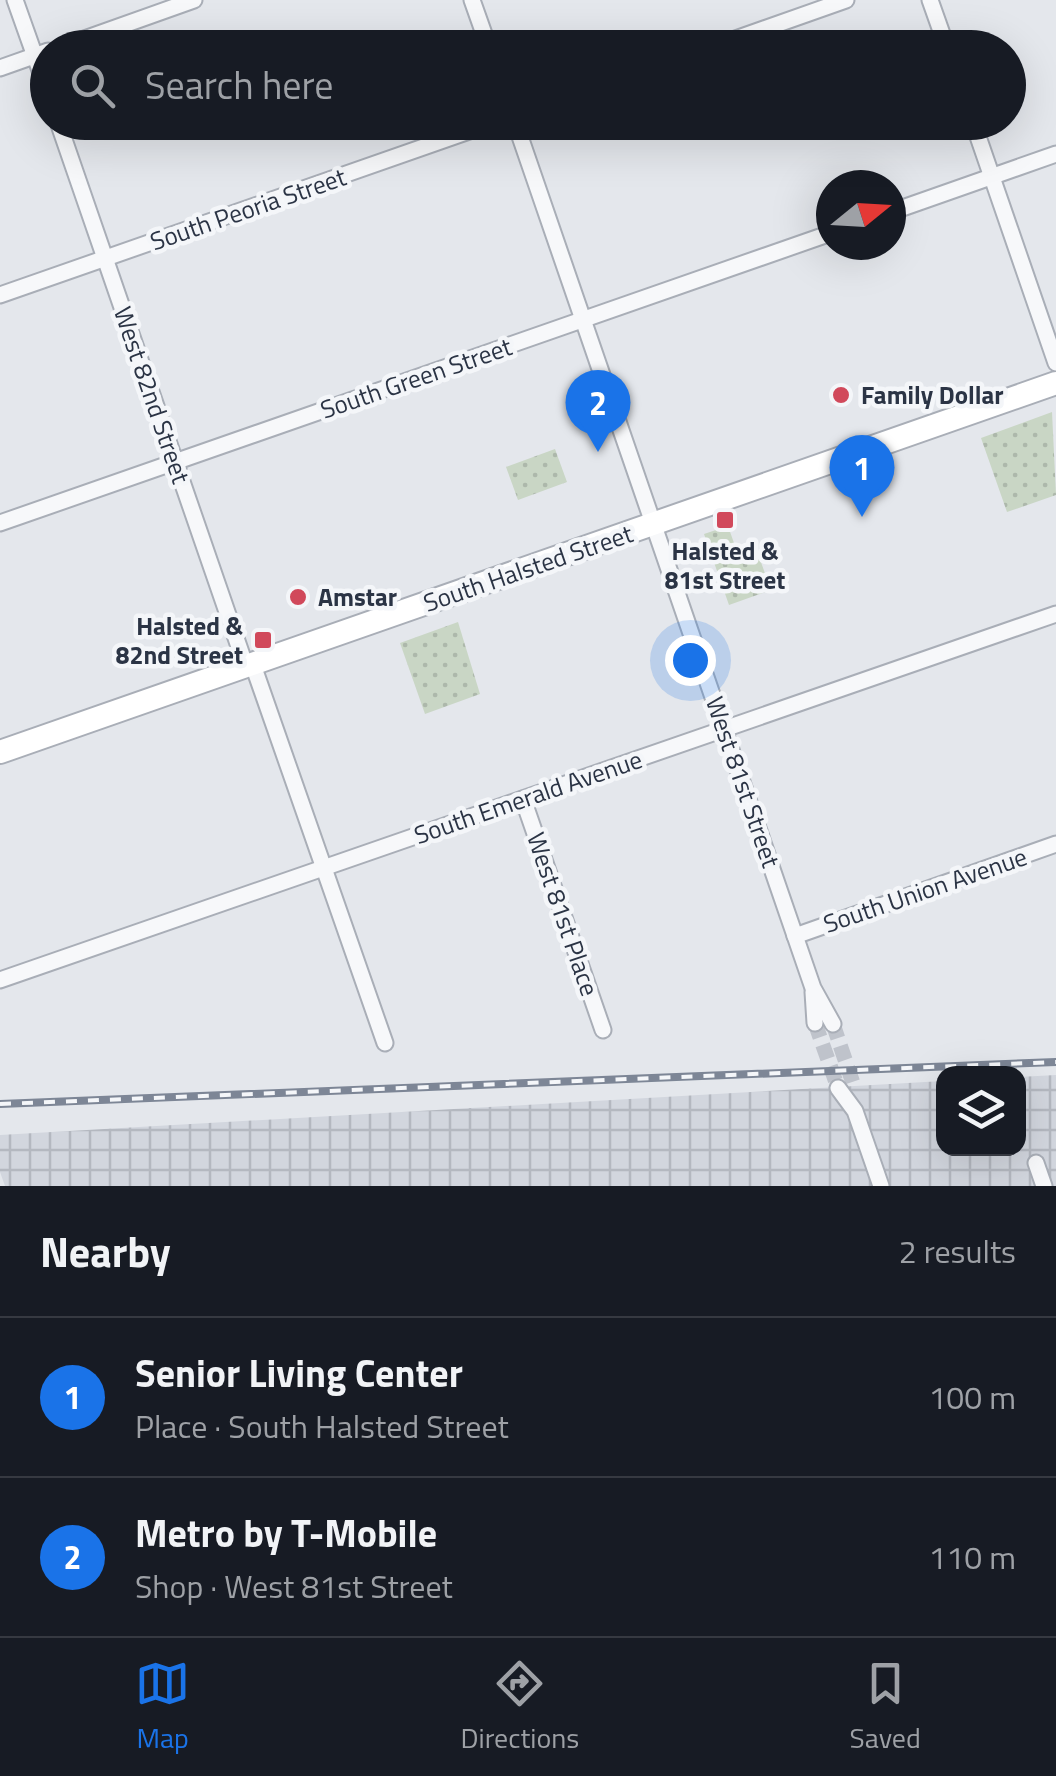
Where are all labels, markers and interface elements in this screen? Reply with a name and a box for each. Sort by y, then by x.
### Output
search box [30,30,1026,140]
text: Search here [145,56,333,114]
icon: search [65,58,120,113]
street label: South Peoria Street [145,158,351,260]
north arrow [816,170,906,260]
street label: West 82nd Street [104,301,200,489]
street label: South Green Street [315,327,517,429]
pin: 2 [566,370,630,452]
place label: Family Dollar [861,376,1004,414]
marker: Family Dollar [830,384,852,406]
pin: 1 [830,434,894,517]
marker: Halsted & 81st Street [714,509,736,531]
street label: South Halsted Street [418,514,638,622]
place label: Halsted & 81st Street [665,532,785,599]
place label: Amstar [318,578,397,616]
marker: Amstar [287,586,309,608]
place label: Halsted & 82nd Street [115,607,243,674]
marker: Halsted & 82nd Street [252,629,274,651]
your location [665,635,716,686]
street label: West 81st Street [696,691,790,873]
street label: South Emerald Avenue [409,740,647,854]
street label: West 81st Place [517,827,609,1001]
street label: South Union Avenue [818,837,1032,943]
map controls [936,1066,1026,1156]
button: layers [936,1066,1026,1156]
text: Nearby [40,1219,171,1283]
text: 2 results [899,1227,1016,1275]
text: Senior Living Center [135,1344,463,1402]
text: 1 [64,1373,81,1421]
text: 100 m [928,1373,1016,1421]
text: Place · South Halsted Street [135,1402,509,1450]
text: Metro by T-Mobile [135,1504,437,1562]
text: 2 [64,1533,81,1581]
text: 110 m [928,1533,1016,1581]
text: Shop · West 81st Street [135,1562,453,1610]
tab: Map [135,1656,190,1759]
tab: Directions [460,1656,579,1759]
tab: Saved [850,1656,921,1759]

